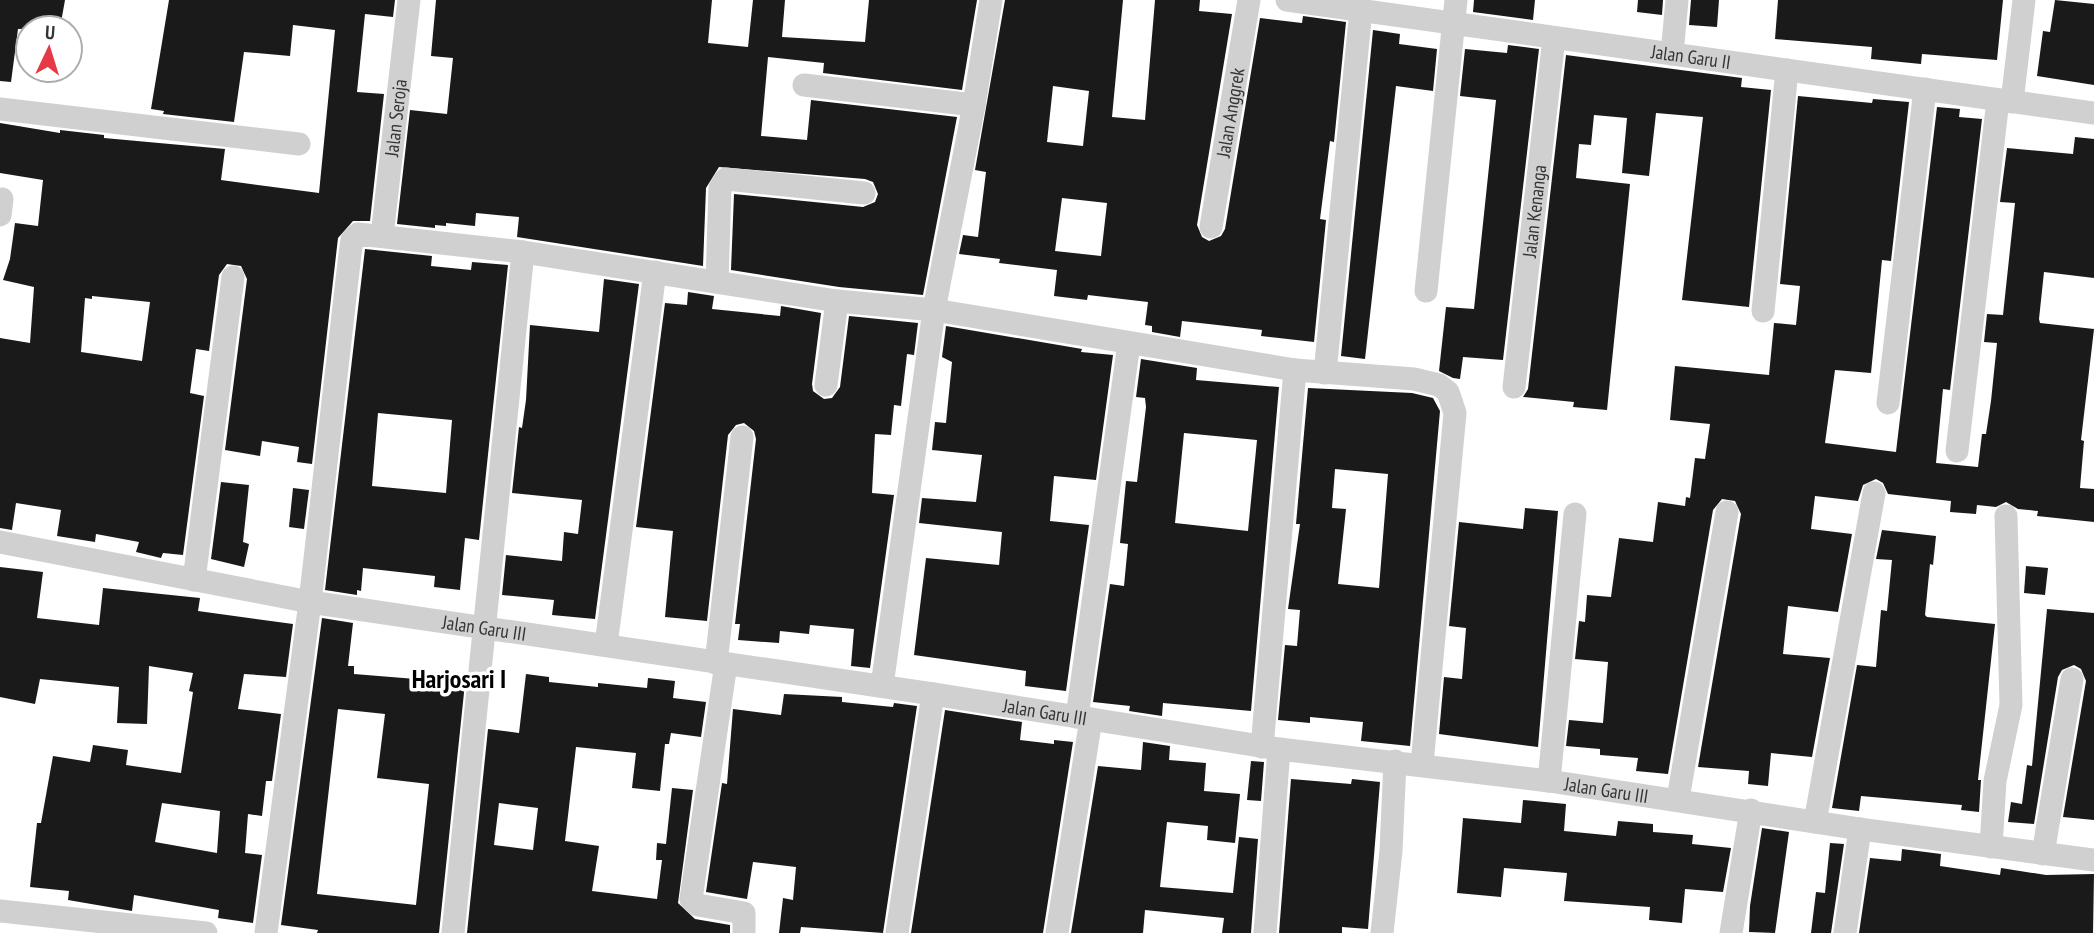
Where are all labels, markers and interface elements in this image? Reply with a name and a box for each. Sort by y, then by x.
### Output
north arrow [14,14,84,84]
text: U [44,20,56,44]
street label: Jalan Garu II [1649,39,1732,74]
street label: Jalan Anggrek [1211,65,1250,160]
street label: Jalan Seroja [379,78,412,159]
street label: Jalan Kenanga [1517,163,1551,260]
street label: Jalan Garu III [440,610,528,646]
district label: Harjosari I [412,662,506,695]
street label: Jalan Garu III [1001,693,1089,730]
street label: Jalan Garu III [1562,771,1650,808]

